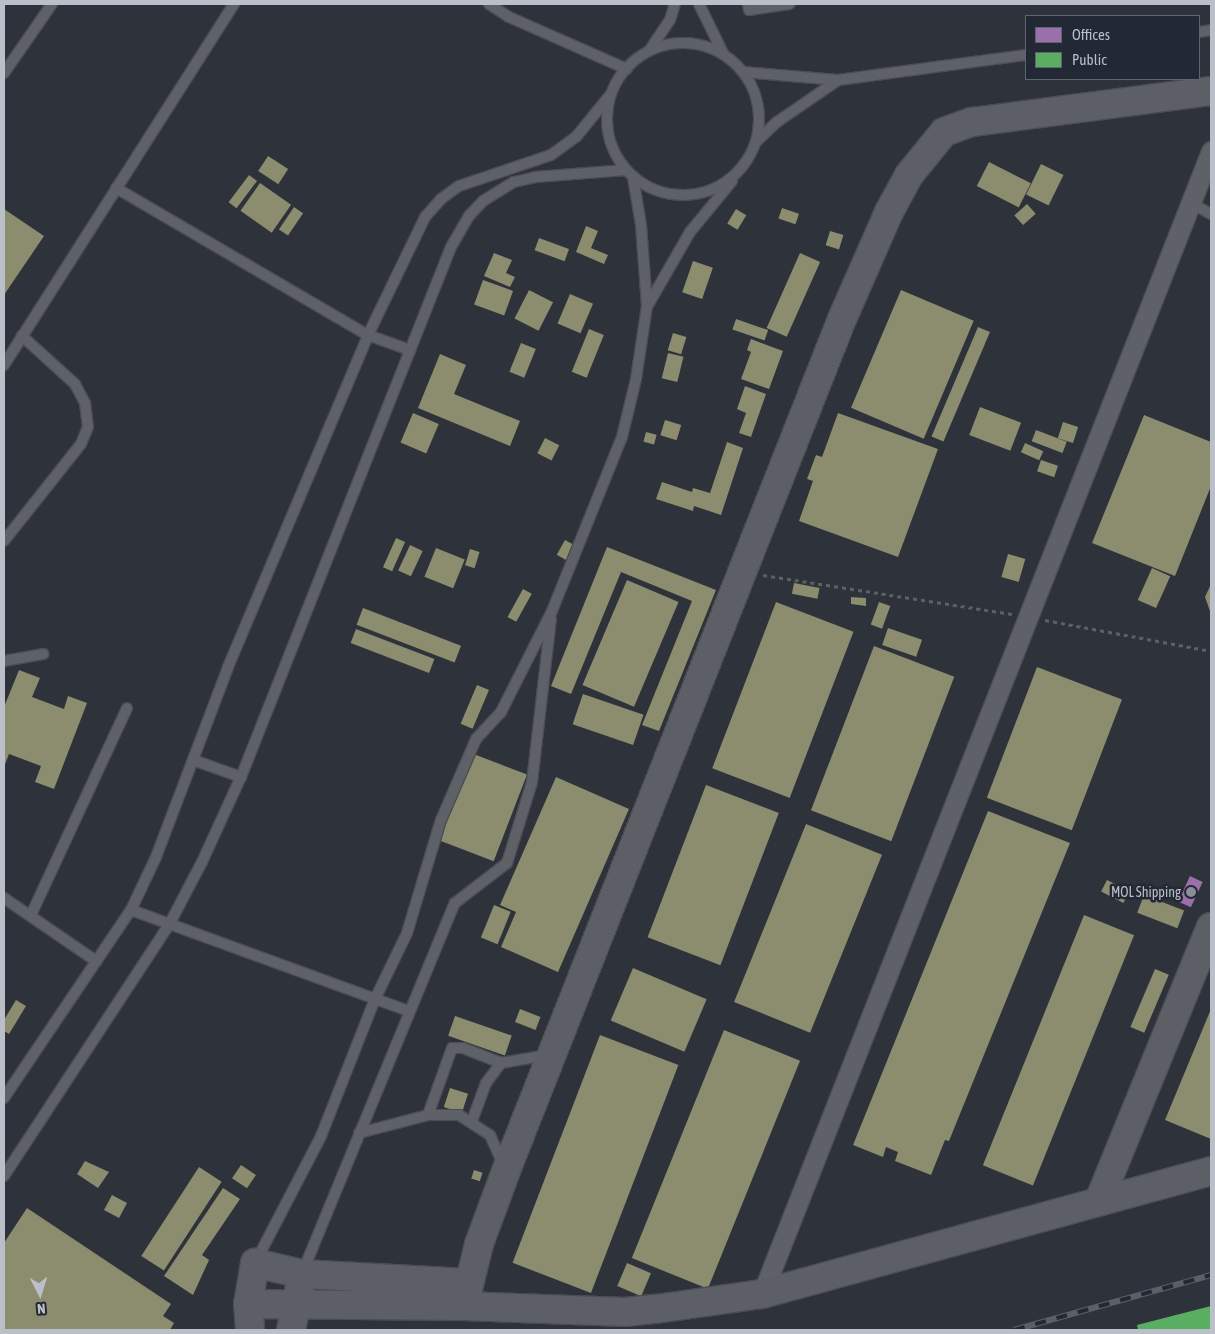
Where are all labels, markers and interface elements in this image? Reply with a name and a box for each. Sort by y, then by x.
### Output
legend [1025,15,1200,80]
text: Offices [1072,26,1110,43]
text: Public [1072,51,1107,68]
place label: MOL Shipping [1111,884,1181,900]
marker: MOL Shipping [1185,886,1197,898]
north arrow [15,1269,65,1319]
text: N [37,1301,46,1317]

